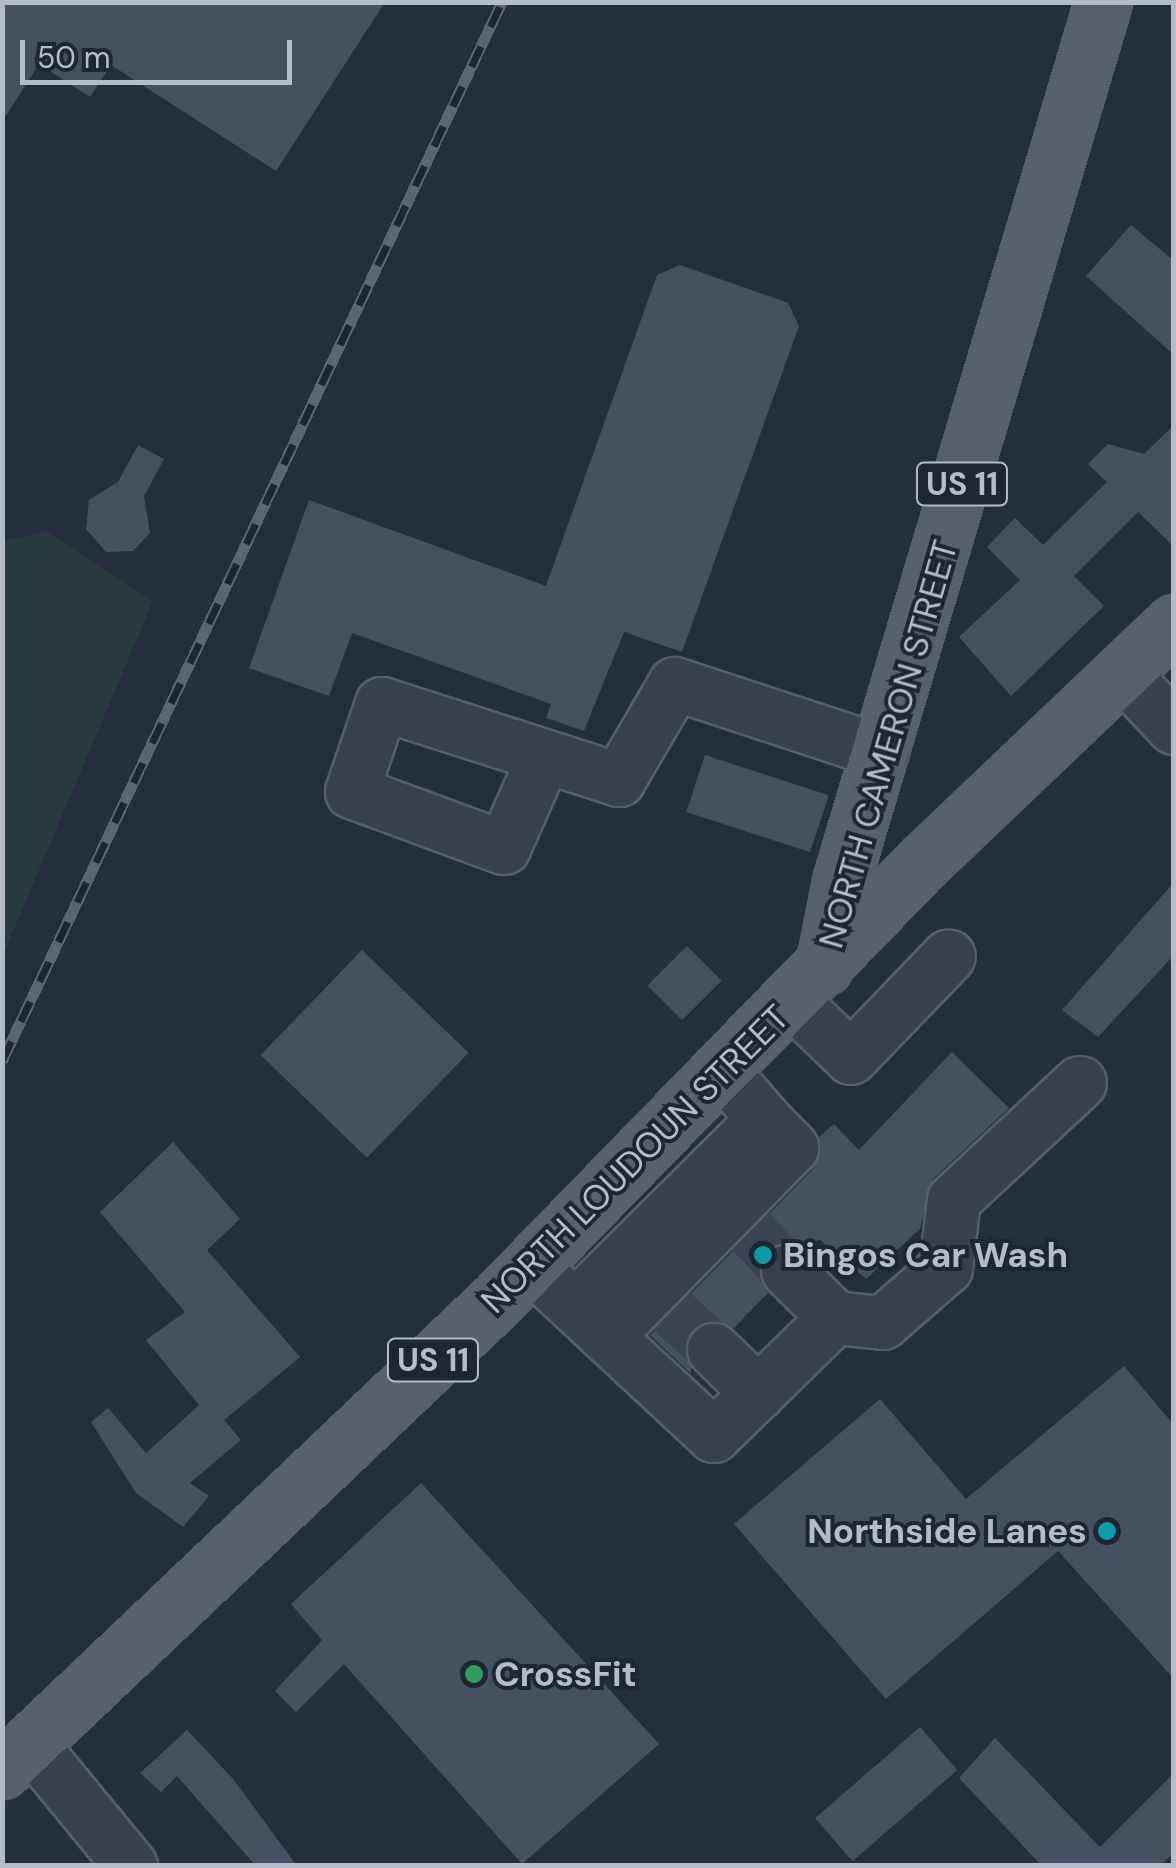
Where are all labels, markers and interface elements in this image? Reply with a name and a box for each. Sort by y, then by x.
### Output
scale bar [25,20,298,82]
text: 50 m [37,38,111,77]
road number: US 11 [914,457,1010,511]
street label: NORTH CAMERON STREET [810,535,966,953]
street label: NORTH LOUDOUN STREET [472,996,798,1322]
place label: Bingos Car Wash [783,1234,1068,1276]
marker: Bingos Car Wash [752,1244,774,1266]
road number: US 11 [386,1333,480,1387]
place label: Northside Lanes [807,1510,1087,1552]
marker: Northside Lanes [1096,1520,1118,1542]
place label: CrossFit [494,1653,637,1695]
marker: CrossFit [463,1663,485,1685]

